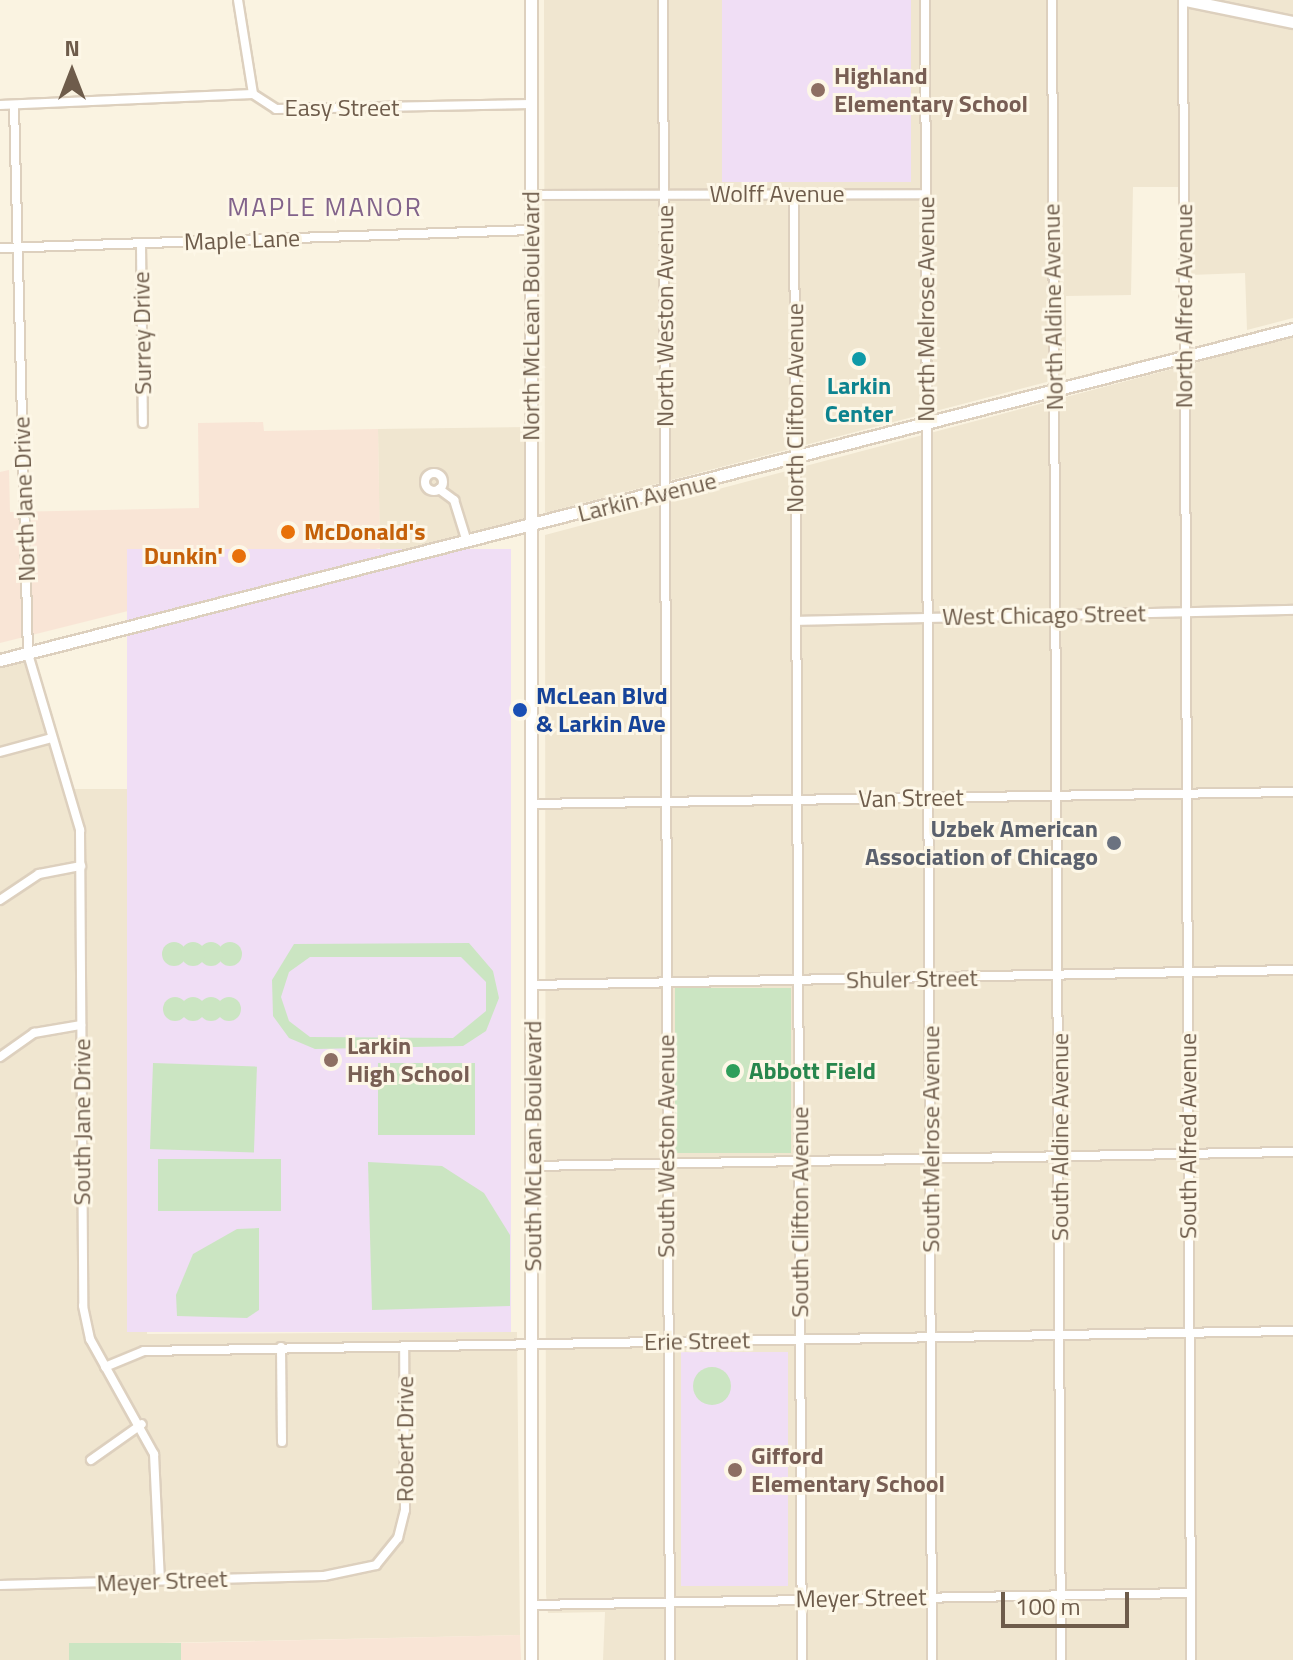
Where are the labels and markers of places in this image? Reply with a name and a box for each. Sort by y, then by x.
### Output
place label: Highland Elementary School [834,62,1028,118]
marker: Highland Elementary School [809,81,827,99]
marker: Larkin Center [850,350,868,368]
place label: Larkin Center [825,372,893,428]
place label: McDonald's [304,518,425,546]
marker: McDonald's [279,523,297,541]
place label: Dunkin' [144,542,223,570]
marker: Dunkin' [230,547,248,565]
place label: McLean Blvd & Larkin Ave [536,682,668,738]
marker: McLean Blvd & Larkin Ave [511,701,529,719]
place label: Uzbek American Association of Chicago [865,815,1098,871]
marker: Uzbek American Association of Chicago [1105,834,1123,852]
place label: Larkin High School [347,1032,470,1088]
marker: Larkin High School [322,1051,340,1069]
place label: Abbott Field [749,1057,876,1085]
marker: Abbott Field [724,1062,742,1080]
place label: Gifford Elementary School [751,1442,945,1498]
marker: Gifford Elementary School [726,1461,744,1479]

